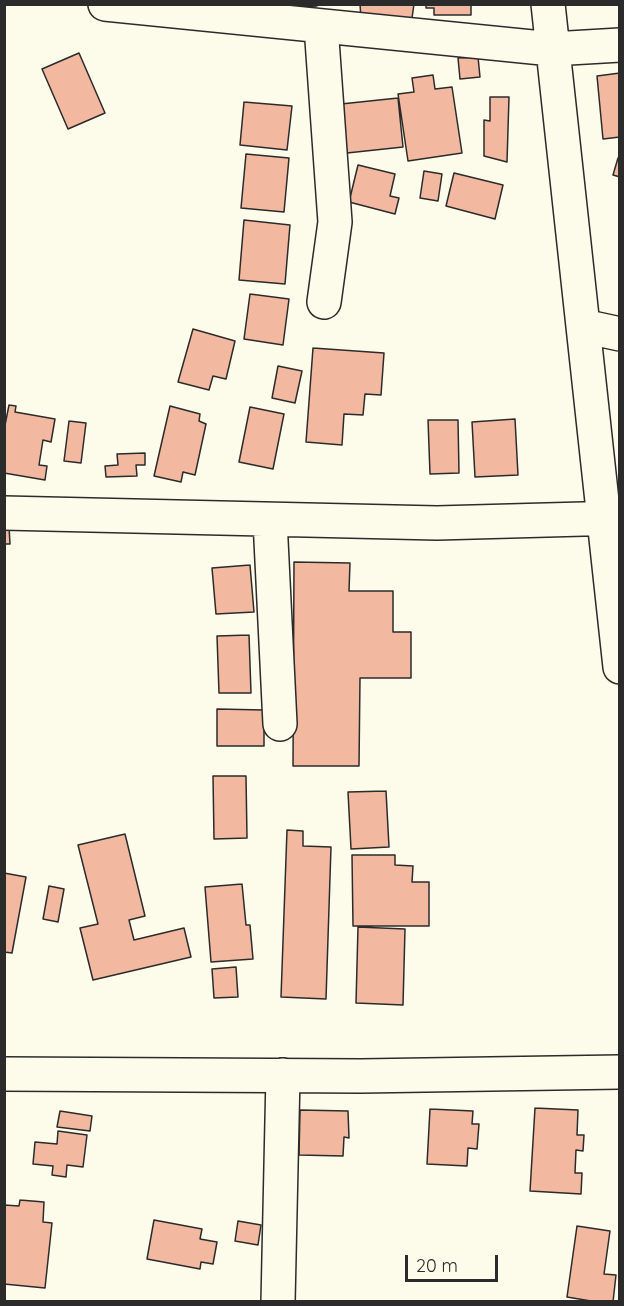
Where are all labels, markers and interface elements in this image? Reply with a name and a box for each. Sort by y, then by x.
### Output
scale bar [408,1243,501,1281]
text: 20 m [416,1254,458,1277]

